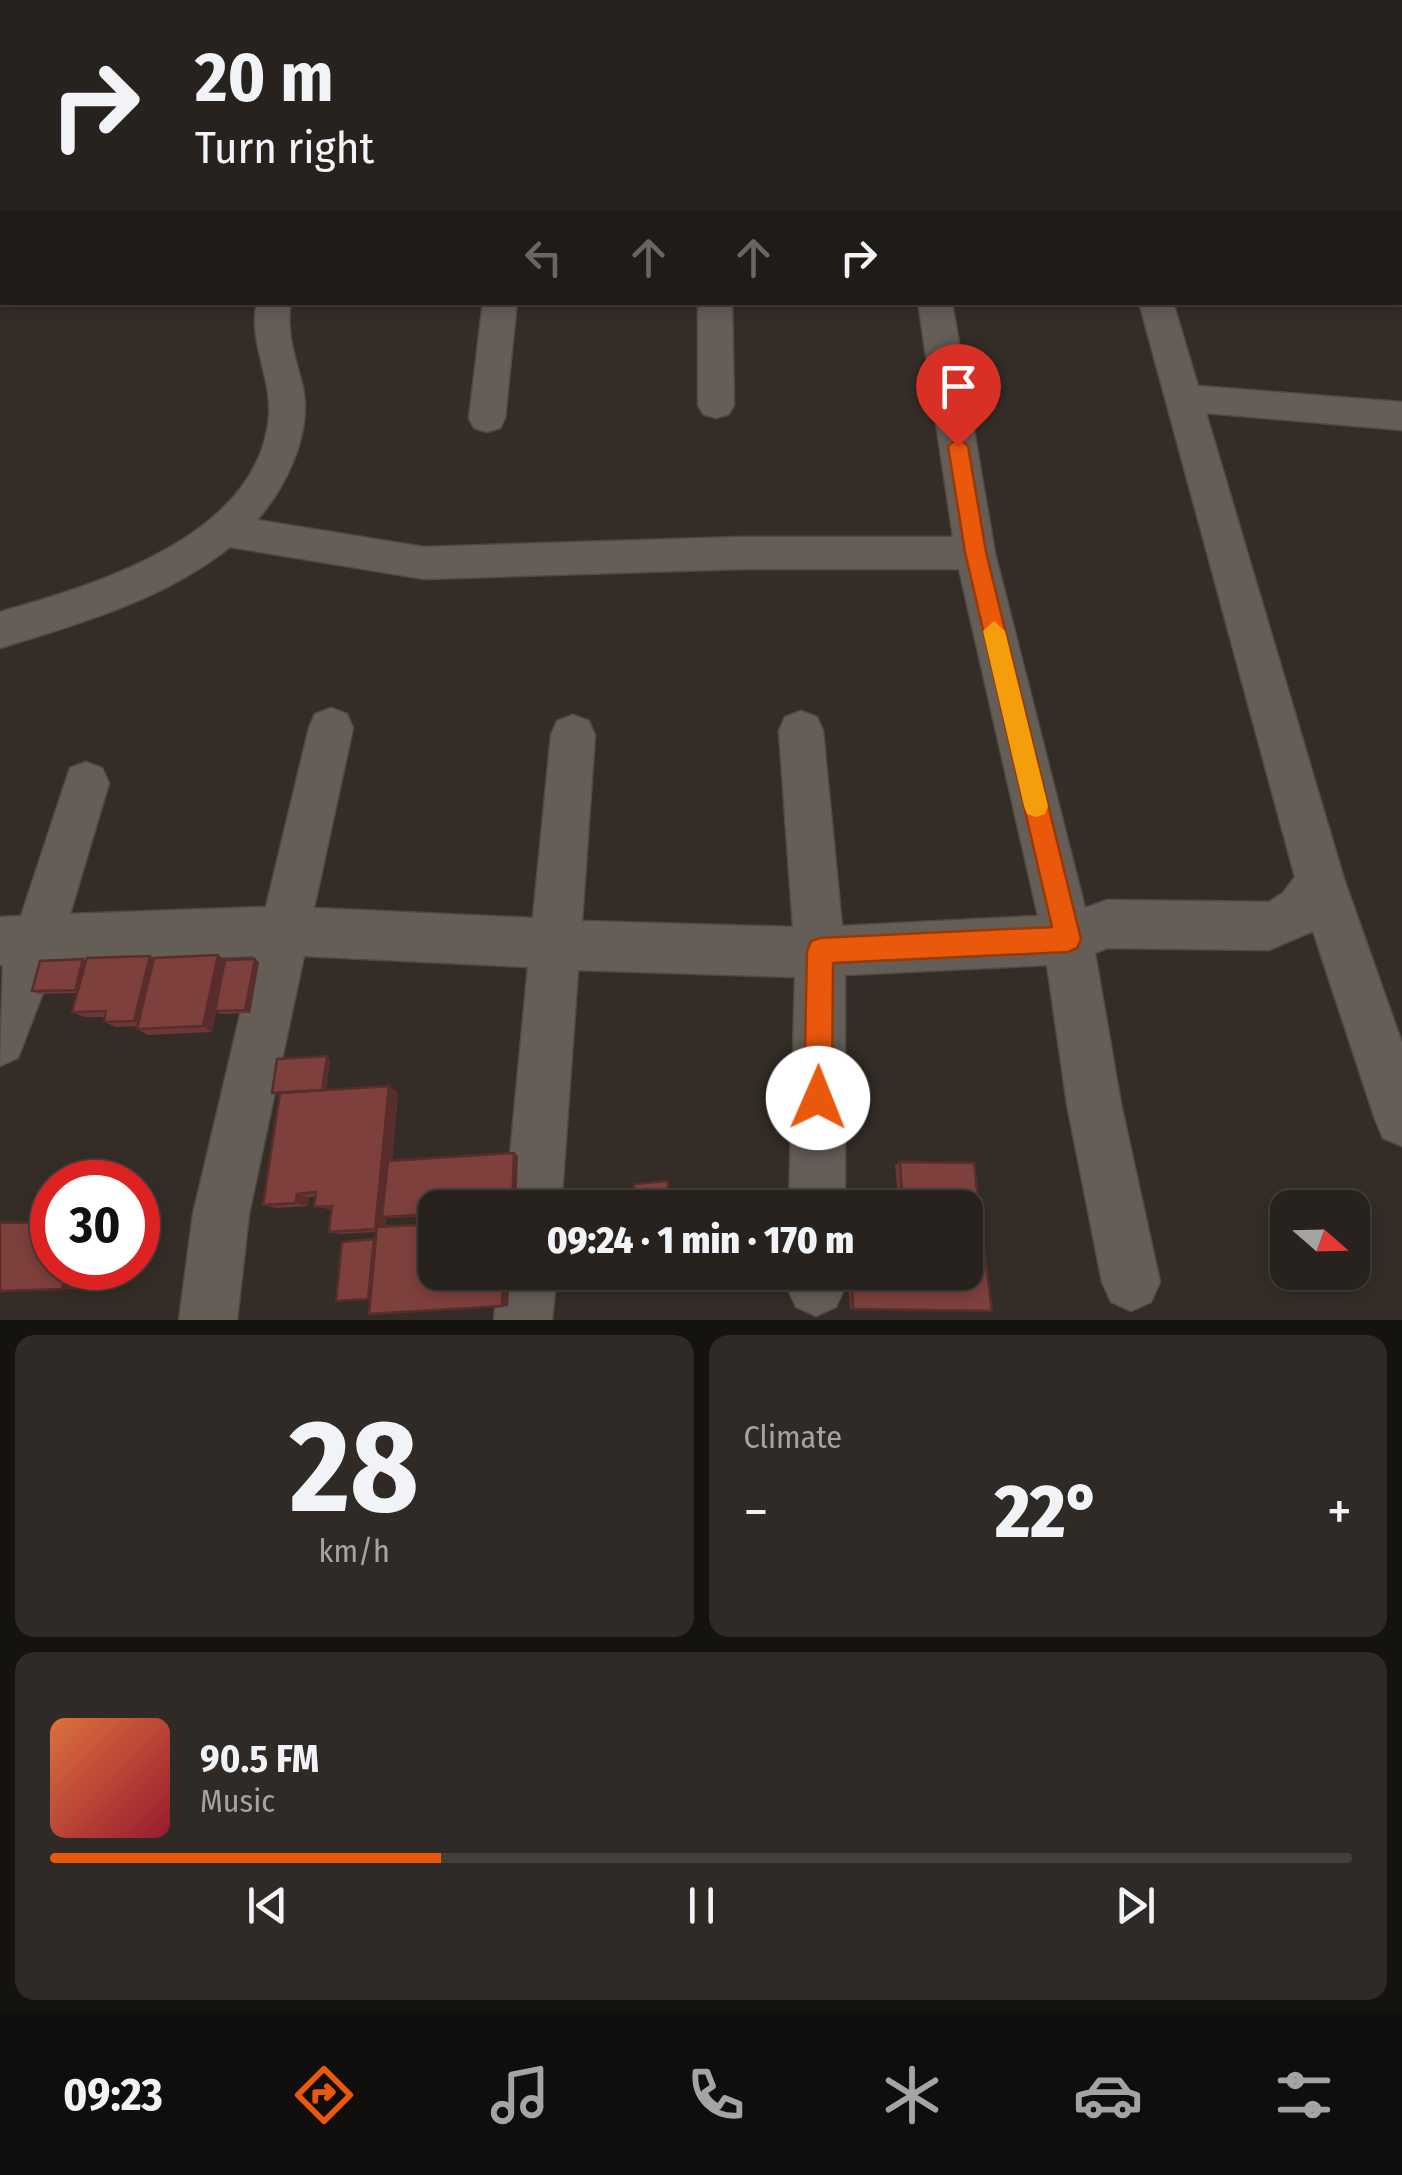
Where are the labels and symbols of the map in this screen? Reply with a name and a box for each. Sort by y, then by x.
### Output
pin [916,344,1001,447]
position arrow [766,1046,870,1150]
speed limit sign: 30 [30,1160,160,1290]
north arrow [1270,1190,1370,1290]

